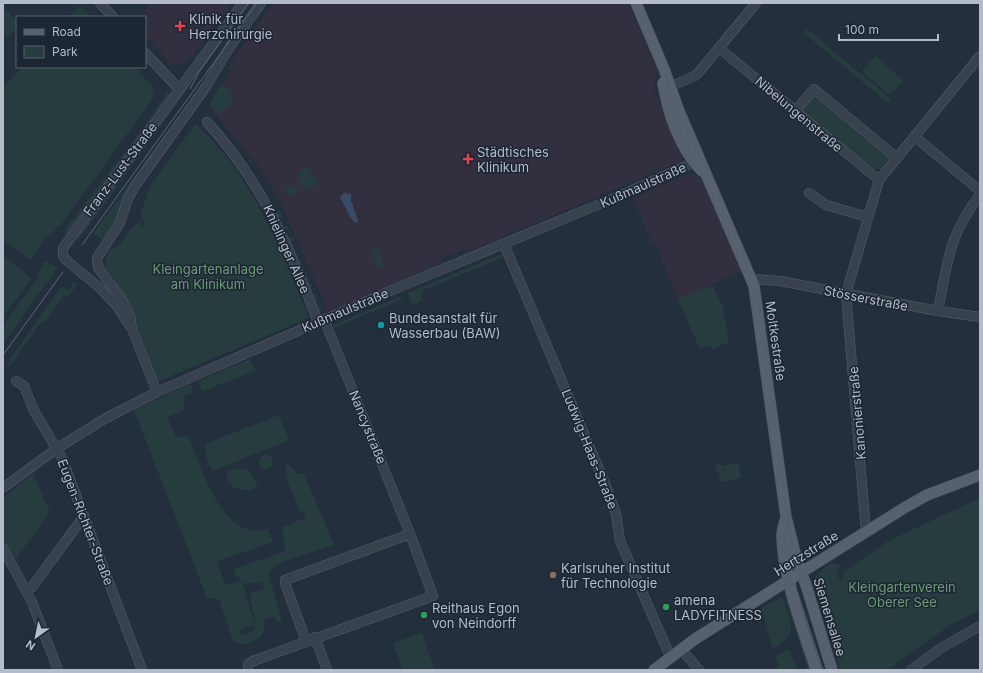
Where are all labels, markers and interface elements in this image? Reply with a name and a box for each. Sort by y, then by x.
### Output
place label: Klinik für Herzchirurgie [189,11,272,42]
legend [16,16,146,68]
scale bar [839,16,938,42]
marker: Klinik für Herzchirurgie [174,20,186,32]
text: 100 m [845,22,879,37]
text: Road [52,24,81,39]
text: Park [52,44,78,59]
street label: Nibelungenstraße [752,73,846,155]
street label: Franz-Lust-Straße [80,119,160,219]
place label: Städtisches Klinikum [477,144,549,175]
marker: Städtisches Klinikum [462,153,474,165]
street label: Kußmaulstraße [598,159,688,211]
street label: Knielinger Allee [260,202,314,296]
park label: Kleingartenanlage am Klinikum [152,261,264,292]
street label: Stösserstraße [823,282,909,314]
street label: Kußmaulstraße [299,285,391,335]
street label: Moltkestraße [762,300,790,382]
place label: Bundesanstalt für Wasserbau (BAW) [389,310,501,341]
marker: Bundesanstalt für Wasserbau (BAW) [376,320,386,330]
street label: Kanonierstraße [845,366,869,460]
street label: Ludwig-Haas-Straße [559,387,621,511]
street label: Nancystraße [346,388,390,466]
street label: Eugen-Richter-Straße [55,457,117,587]
street label: Hertzstraße [771,527,841,579]
place label: Karlsruher Institut für Technologie [561,560,670,591]
marker: Karlsruher Institut für Technologie [548,570,558,580]
street label: Siemensallee [810,576,850,658]
park label: Kleingartenverein Oberer See [848,579,956,610]
place label: amena LADYFITNESS [674,592,762,623]
place label: Reithaus Egon von Neindorff [432,600,520,631]
marker: amena LADYFITNESS [661,602,671,612]
marker: Reithaus Egon von Neindorff [419,610,429,620]
north arrow [16,617,56,657]
text: N [23,637,38,654]

